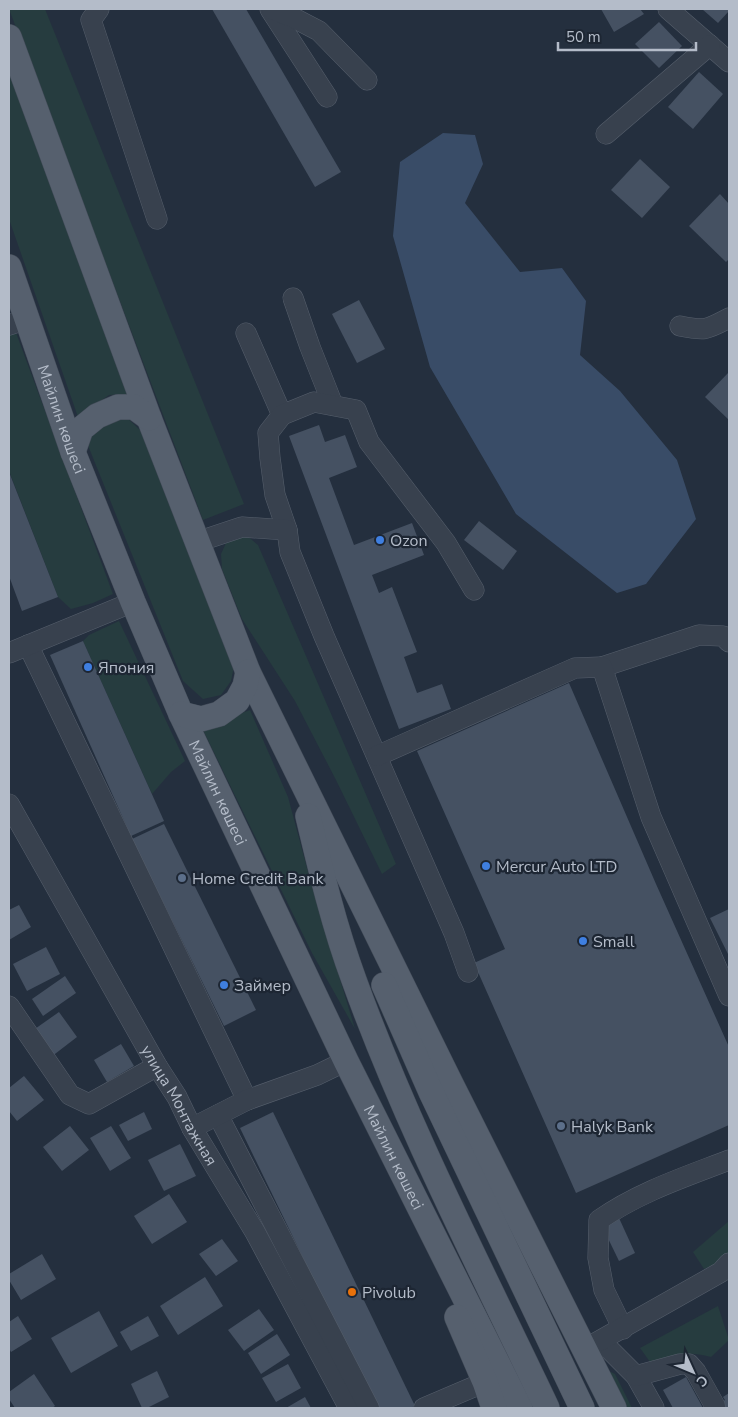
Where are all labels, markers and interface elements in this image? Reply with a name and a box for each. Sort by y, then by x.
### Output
scale bar [558,20,696,52]
text: 50 m [566,27,601,47]
street label: Майлин көшесі [32,362,91,477]
place label: Ozon [390,530,428,552]
marker: Ozon [374,534,386,546]
place label: Япония [98,657,154,679]
marker: Япония [82,661,94,673]
street label: Майлин көшесі [183,737,252,849]
place label: Mercur Auto LTD [496,856,617,878]
marker: Mercur Auto LTD [480,860,492,872]
place label: Home Credit Bank [192,868,324,890]
marker: Home Credit Bank [176,872,188,884]
place label: Small [593,931,635,953]
marker: Small [577,935,589,947]
place label: Займер [234,975,291,997]
marker: Займер [218,979,230,991]
street label: улица Монтажная [135,1041,222,1170]
street label: Майлин көшесі [358,1102,429,1214]
place label: Halyk Bank [571,1116,654,1138]
marker: Halyk Bank [555,1120,567,1132]
place label: Pivolub [362,1282,416,1304]
marker: Pivolub [346,1286,358,1298]
north arrow [668,1347,718,1397]
text: С [692,1371,712,1391]

